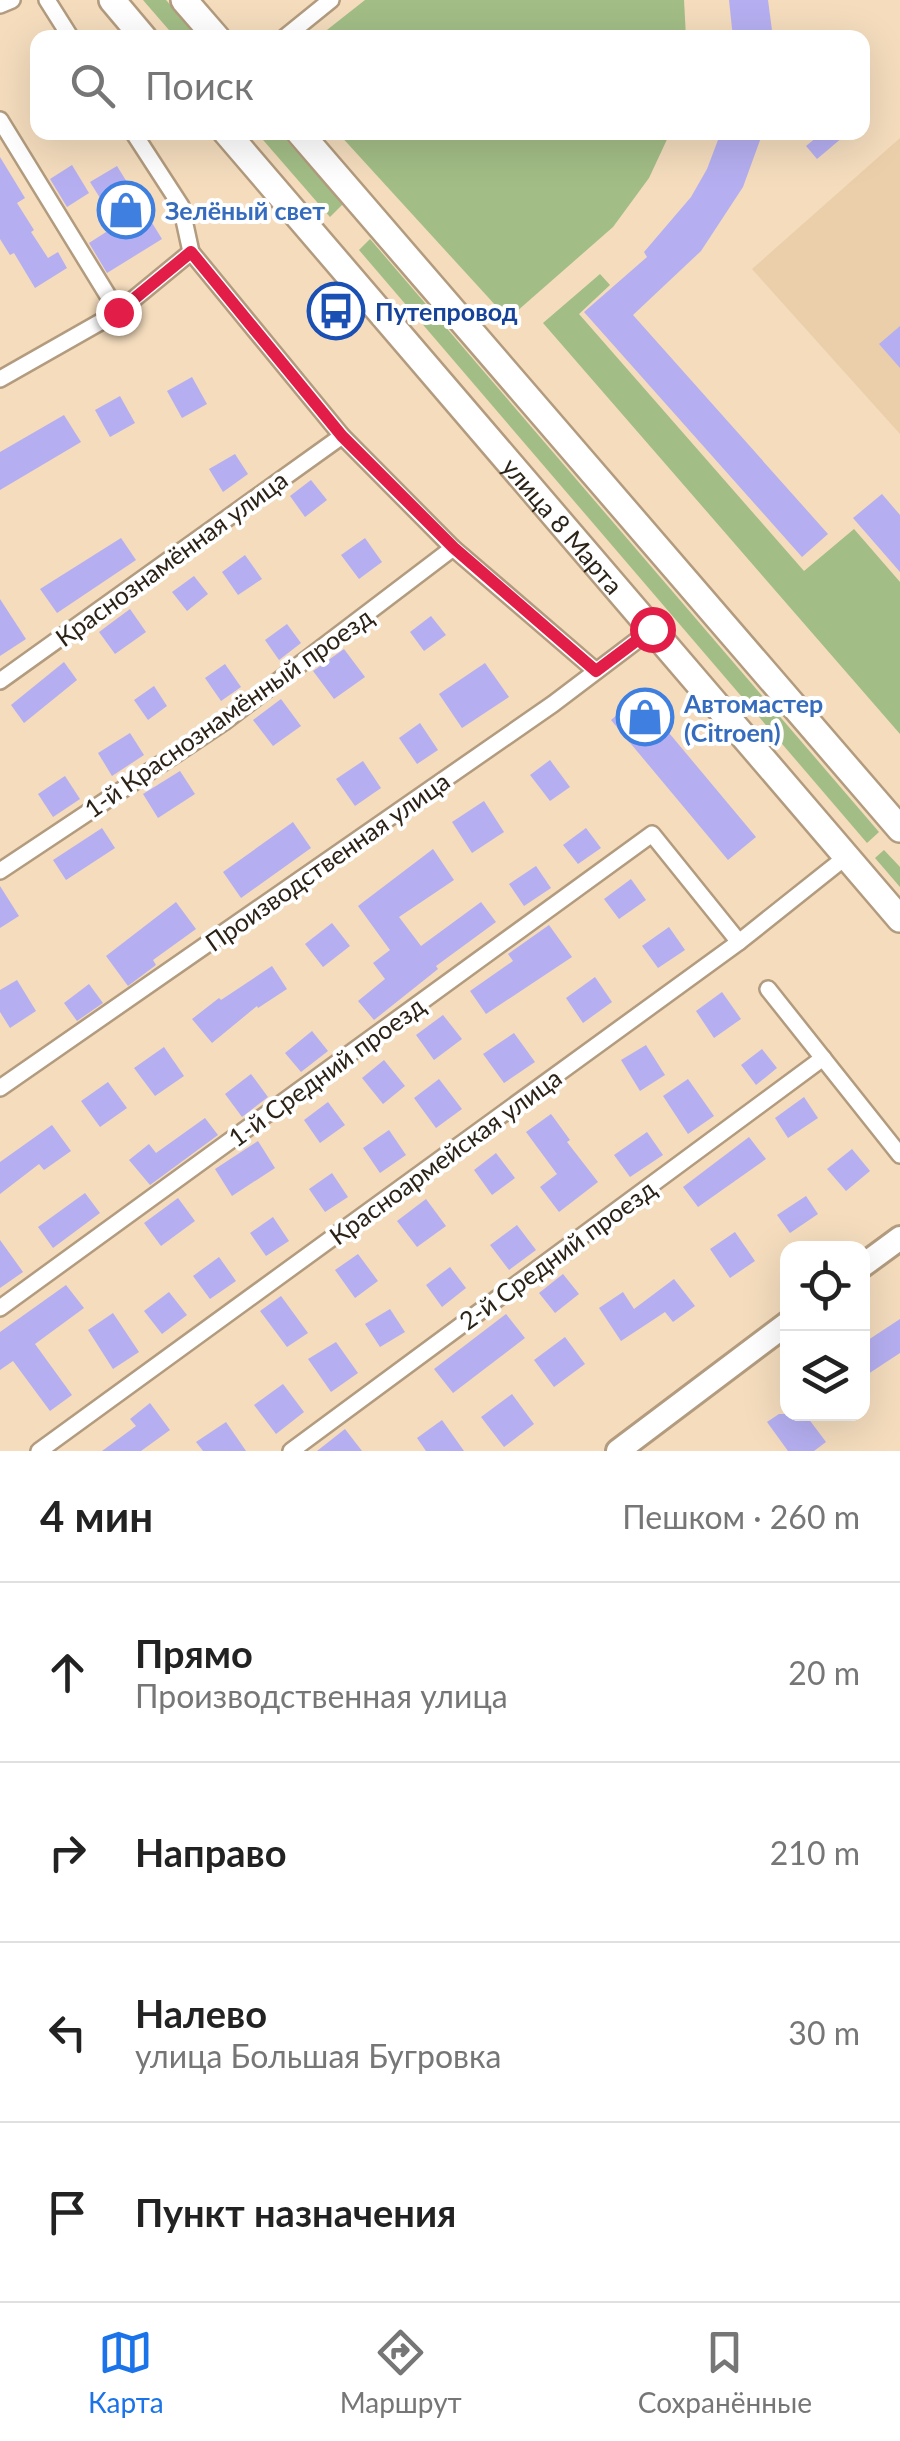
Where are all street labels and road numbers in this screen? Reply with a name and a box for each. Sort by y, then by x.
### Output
street label: улица 8 Марта [496,451,629,600]
street label: Краснознамённая улица [49,464,293,652]
street label: 1-й Краснознамённый проезд [78,601,378,823]
street label: Производственная улица [199,765,455,957]
street label: 1-й Средний проезд [222,990,430,1152]
street label: Красноармейская улица [323,1062,567,1250]
street label: 2-й Средний проезд [453,1173,661,1335]

